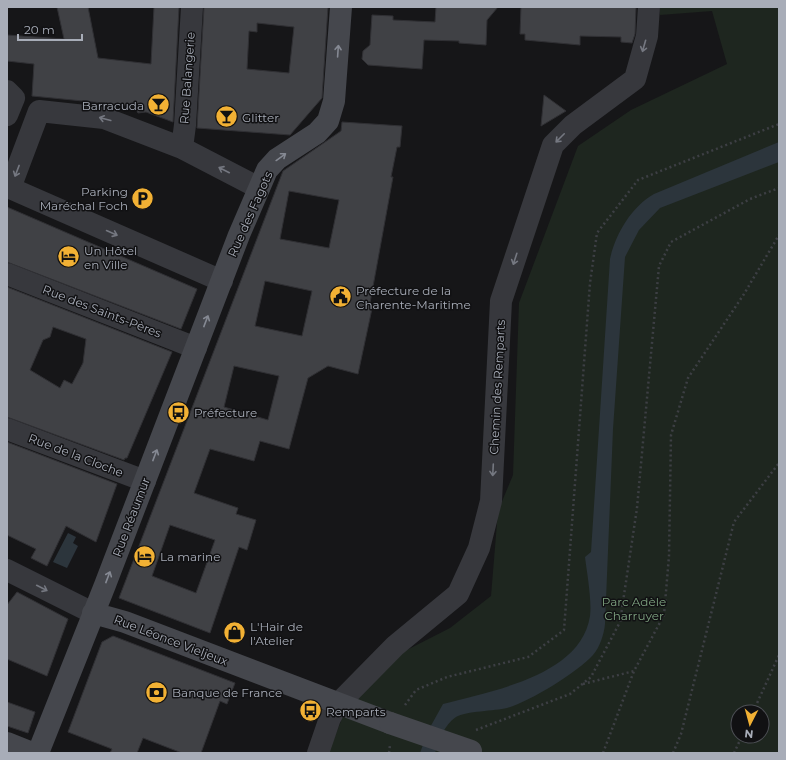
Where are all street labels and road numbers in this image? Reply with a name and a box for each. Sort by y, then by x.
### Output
street label: Rue Balangerie [176,31,198,125]
street label: Rue des Fagots [224,169,276,259]
street label: Rue des Saints-Pères [40,281,164,341]
street label: Chemin des Remparts [486,319,508,455]
street label: Rue de la Cloche [26,430,126,480]
street label: Rue Réaumur [109,475,153,559]
street label: Rue Léonce Vieljeux [112,611,231,669]

